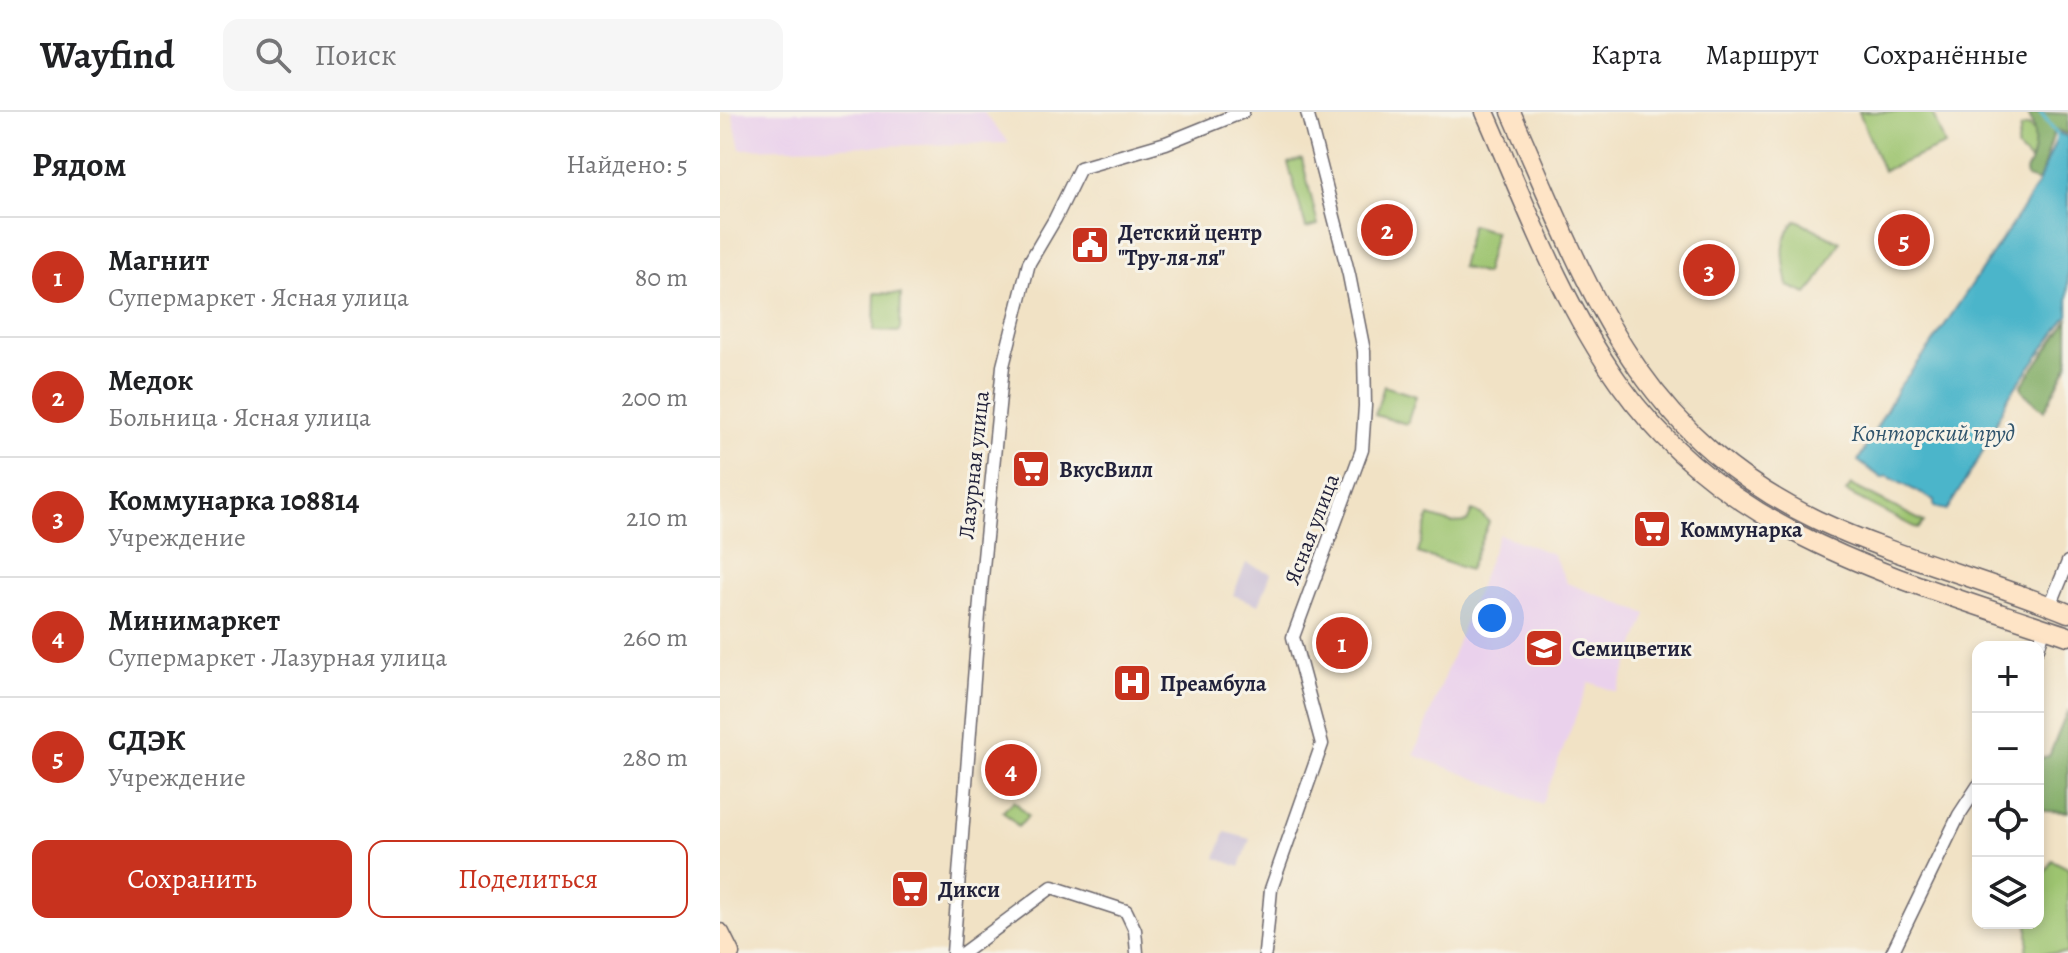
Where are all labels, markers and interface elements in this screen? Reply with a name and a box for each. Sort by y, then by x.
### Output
search box [223,19,783,91]
text: Wayfind [40,29,175,81]
icon: search [251,33,295,77]
text: Поиск [315,35,397,75]
text: Карта [1591,36,1662,74]
text: Маршрут [1706,36,1819,74]
text: Сохранённые [1863,36,2028,74]
text: Рядом [32,141,126,188]
text: Найдено: 5 [566,147,688,182]
pin: 2 [1361,200,1413,260]
pin: 5 [1878,210,1930,270]
place label: Детский центр "Тру-ля-ля" [1118,218,1262,273]
public building icon: Детский центр "Тру-ля-ля" [1069,224,1111,266]
text: Магнит [108,240,209,280]
pin: 3 [1683,240,1735,300]
text: 1 [53,260,63,295]
text: 80 m [635,260,688,295]
text: Супермаркет · Ясная улица [108,280,409,315]
text: Медок [108,360,194,400]
text: 2 [52,380,64,415]
text: 200 m [621,380,688,415]
street label: Лазурная улица [951,389,997,541]
text: Больница · Ясная улица [108,400,371,435]
water label: Конторский пруд [1851,417,2015,449]
supermarket icon: ВкусВилл [1010,448,1052,490]
place label: ВкусВилл [1059,455,1153,485]
street label: Ясная улица [1277,469,1347,589]
text: Коммунарка 108814 [108,480,360,520]
text: 3 [52,500,64,535]
text: 210 m [626,500,688,535]
supermarket icon: Коммунарка [1631,508,1673,550]
place label: Коммунарка [1680,515,1803,545]
text: Учреждение [108,520,246,555]
your location [1472,598,1512,638]
text: Минимаркет [108,600,280,640]
pin: 1 [1316,613,1368,673]
text: 4 [52,620,64,655]
text: 260 m [623,620,688,655]
school or university icon: Семицветик [1523,627,1565,669]
place label: Семицветик [1572,634,1692,664]
text: Супермаркет · Лазурная улица [108,640,447,675]
map controls [1972,641,2044,929]
button: + [1972,641,2044,713]
hospital icon: Преамбула [1111,662,1153,704]
place label: Преамбула [1160,669,1267,699]
button: − [1972,713,2044,785]
text: СДЭК [108,720,186,760]
text: 5 [52,740,64,775]
text: 280 m [622,740,688,775]
pin: 4 [985,740,1037,800]
text: Учреждение [108,760,246,795]
button: locate [1972,785,2044,857]
button: Сохранить [32,840,352,918]
button: Поделиться [368,840,688,918]
button: layers [1972,857,2044,929]
supermarket icon: Дикси [889,868,931,910]
place label: Дикси [938,875,1000,905]

